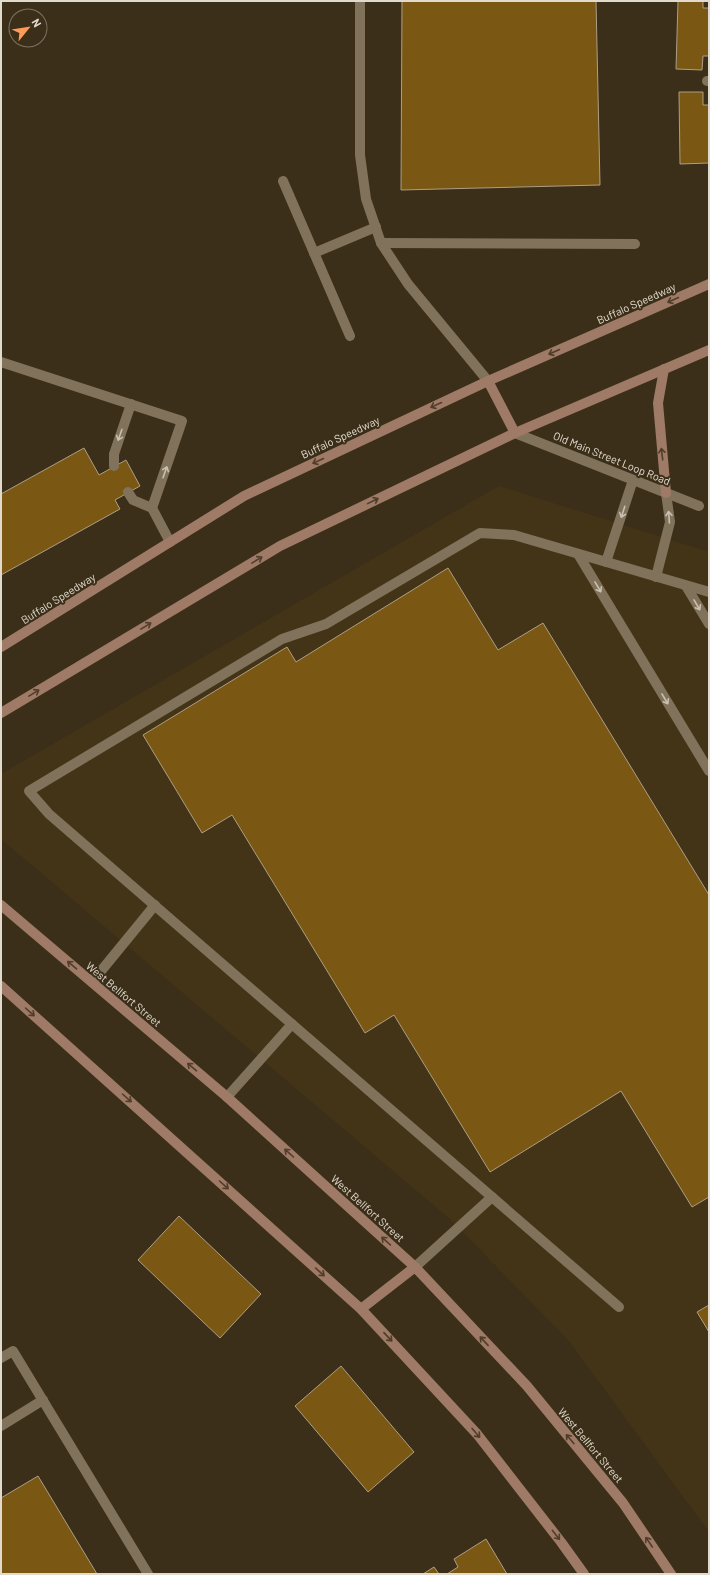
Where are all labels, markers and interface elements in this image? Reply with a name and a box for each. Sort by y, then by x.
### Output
north arrow [8,8,48,48]
text: N [30,16,45,29]
street label: Buffalo Speedway [594,280,678,326]
one-way arrow [668,297,680,304]
one-way arrow [549,349,561,356]
one-way arrow [430,402,442,410]
street label: Buffalo Speedway [299,413,381,461]
one-way arrow [116,429,124,441]
street label: Old Main Street Loop Road [552,429,672,487]
one-way arrow [658,448,665,461]
one-way arrow [312,458,324,465]
one-way arrow [161,466,169,478]
one-way arrow [367,497,379,504]
one-way arrow [619,505,626,518]
one-way arrow [665,511,672,524]
one-way arrow [251,555,263,563]
street label: Buffalo Speedway [18,570,98,626]
one-way arrow [595,581,603,593]
one-way arrow [694,599,702,611]
one-way arrow [140,622,152,630]
one-way arrow [28,689,40,697]
one-way arrow [662,693,670,705]
street label: West Bellfort Street [84,959,164,1029]
one-way arrow [67,961,77,970]
one-way arrow [25,1007,35,1016]
one-way arrow [187,1063,197,1072]
one-way arrow [122,1094,132,1103]
one-way arrow [284,1149,294,1158]
street label: West Bellfort Street [329,1172,407,1244]
one-way arrow [218,1181,229,1190]
one-way arrow [380,1236,391,1245]
one-way arrow [315,1267,325,1276]
one-way arrow [383,1332,393,1342]
one-way arrow [480,1336,489,1346]
street label: West Bellfort Street [556,1405,626,1485]
one-way arrow [471,1428,480,1438]
one-way arrow [566,1433,575,1444]
one-way arrow [552,1530,561,1541]
one-way arrow [645,1536,653,1547]

